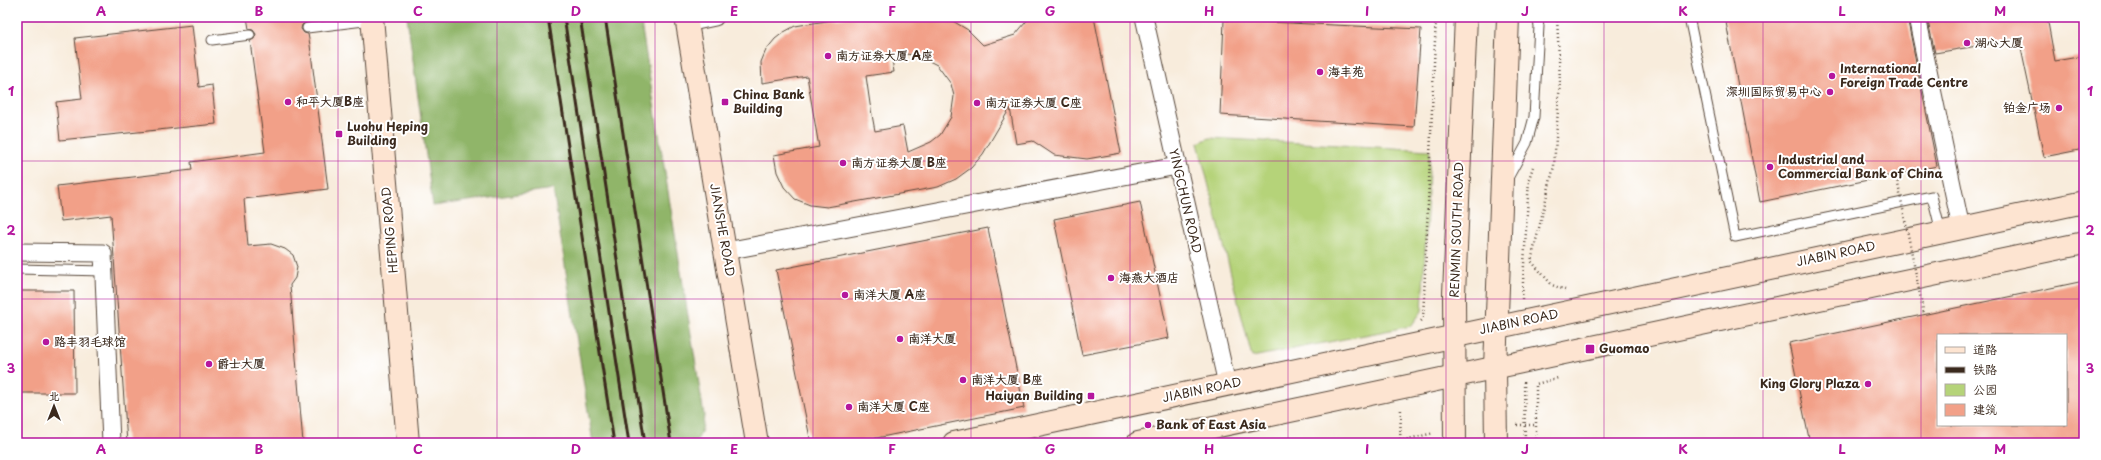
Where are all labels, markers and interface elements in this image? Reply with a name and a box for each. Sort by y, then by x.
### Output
text: A [96,1,106,20]
text: B [255,1,264,20]
text: C [413,1,423,20]
text: D [571,1,581,20]
text: E [730,1,738,20]
text: F [888,1,896,20]
text: G [1045,1,1055,20]
text: H [1204,1,1214,20]
text: I [1365,1,1369,20]
text: J [1521,1,1529,20]
text: K [1678,1,1688,20]
text: L [1838,1,1846,20]
text: M [1994,1,2006,20]
place label: 湖心大厦 [1975,33,2023,51]
marker: 湖心大厦 [1962,38,1972,48]
place label: 南方证券大厦 A座 [836,46,933,64]
marker: 南方证券大厦 A座 [823,51,833,61]
place label: International Foreign Trade Centre [1840,59,1968,91]
place label: 海丰苑 [1328,62,1364,80]
marker: 海丰苑 [1315,67,1325,77]
marker: International Foreign Trade Centre [1827,71,1837,81]
text: 1 [8,81,14,100]
text: 1 [2087,81,2093,100]
place label: 深圳国际贸易中心 [1726,82,1822,100]
place label: China Bank Building [733,85,805,117]
marker: 深圳国际贸易中心 [1825,87,1835,97]
place label: 和平大厦B座 [296,92,364,110]
place label: 南方证券大厦 C座 [985,93,1082,111]
marker: 和平大厦B座 [283,97,293,107]
marker: China Bank Building [720,97,730,107]
marker: 南方证券大厦 C座 [972,98,982,108]
place label: 铂金广场 [2003,98,2051,116]
marker: 铂金广场 [2054,103,2064,113]
place label: Luohu Heping Building [347,117,428,149]
marker: Luohu Heping Building [334,129,344,139]
street label: YINGCHUN ROAD [1165,147,1207,255]
place label: Industrial and Commercial Bank of China [1778,150,1943,182]
place label: 南方证券大厦 B座 [851,153,947,171]
marker: 南方证券大厦 B座 [838,158,848,168]
street label: RENMIN SOUTH ROAD [1445,162,1467,298]
marker: Industrial and Commercial Bank of China [1765,162,1775,172]
street label: JIANSHE ROAD [706,182,740,278]
street label: HEPING ROAD [376,186,402,274]
text: 2 [6,220,16,239]
text: 2 [2085,220,2095,239]
street label: JIABIN ROAD [1795,236,1877,270]
place label: 海燕大酒店 [1119,268,1179,286]
marker: 海燕大酒店 [1106,273,1116,283]
place label: 南洋大厦 A座 [853,285,926,303]
marker: 南洋大厦 A座 [840,290,850,300]
street label: JIABIN ROAD [1478,304,1560,338]
place label: 南洋大厦 [908,329,956,347]
place label: 路丰羽毛球馆 [54,332,126,350]
marker: 南洋大厦 [895,334,905,344]
legend [1937,334,2067,426]
marker: 路丰羽毛球馆 [41,337,51,347]
place label: Guomao [1599,339,1649,357]
text: 道路 [1973,340,1997,358]
marker: Guomao [1584,343,1596,355]
place label: 爵士大厦 [217,354,265,372]
text: 3 [7,358,16,377]
text: 3 [2086,358,2095,377]
marker: 爵士大厦 [204,359,214,369]
text: 铁路 [1973,360,1997,378]
place label: 南洋大厦 B座 [971,370,1043,388]
street label: JIABIN ROAD [1161,372,1243,406]
place label: King Glory Plaza [1760,374,1861,392]
marker: 南洋大厦 B座 [958,375,968,385]
marker: King Glory Plaza [1863,379,1873,389]
text: 公园 [1973,380,1997,398]
north arrow [34,386,74,426]
place label: Haiyan Building [985,386,1083,404]
text: 北 [49,387,60,404]
marker: Haiyan Building [1086,391,1096,401]
place label: 南洋大厦 C座 [857,397,930,415]
text: 建筑 [1973,400,1997,418]
marker: 南洋大厦 C座 [844,402,854,412]
place label: Bank of East Asia [1156,415,1267,433]
marker: Bank of East Asia [1143,420,1153,430]
text: A [96,439,106,458]
text: B [255,439,264,458]
text: C [413,439,423,458]
text: D [571,439,581,458]
text: E [730,439,738,458]
text: F [888,439,896,458]
text: G [1045,439,1055,458]
text: H [1204,439,1214,458]
text: I [1365,439,1369,458]
text: J [1521,439,1529,458]
text: K [1678,439,1688,458]
text: L [1838,439,1846,458]
text: M [1994,439,2006,458]

